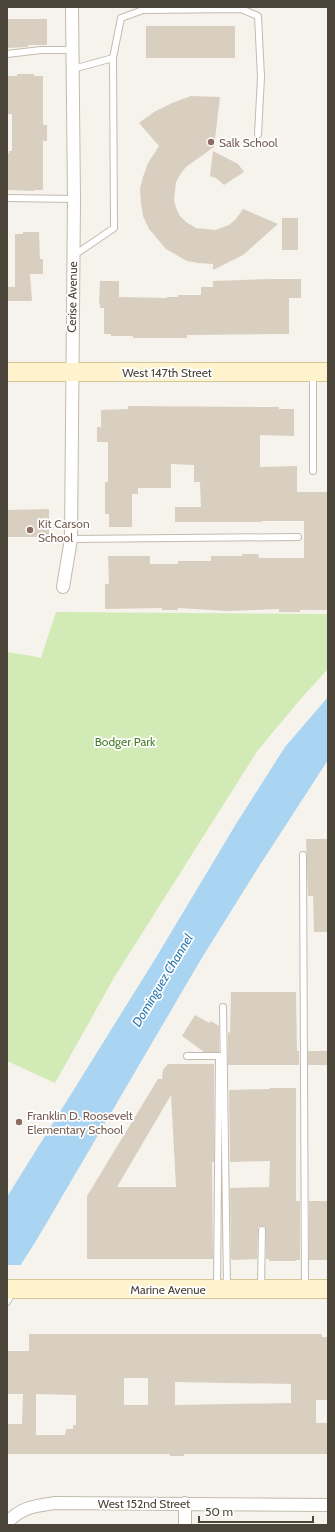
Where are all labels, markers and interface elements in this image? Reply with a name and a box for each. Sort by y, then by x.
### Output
place label: Salk School [219,135,278,150]
marker: Salk School [206,137,216,147]
street label: Cerise Avenue [64,261,80,333]
street label: West 147th Street [122,365,212,380]
place label: Kit Carson School [38,516,90,545]
marker: Kit Carson School [25,525,35,535]
park label: Bodger Park [95,734,156,749]
water label: Dominguez Channel [128,931,196,1029]
place label: Franklin D. Roosevelt Elementary School [27,1108,133,1137]
marker: Franklin D. Roosevelt Elementary School [14,1117,24,1127]
street label: Marine Avenue [130,1282,206,1297]
street label: West 152nd Street [98,1496,190,1511]
scale bar [199,1498,313,1524]
text: 50 m [205,1504,233,1519]

